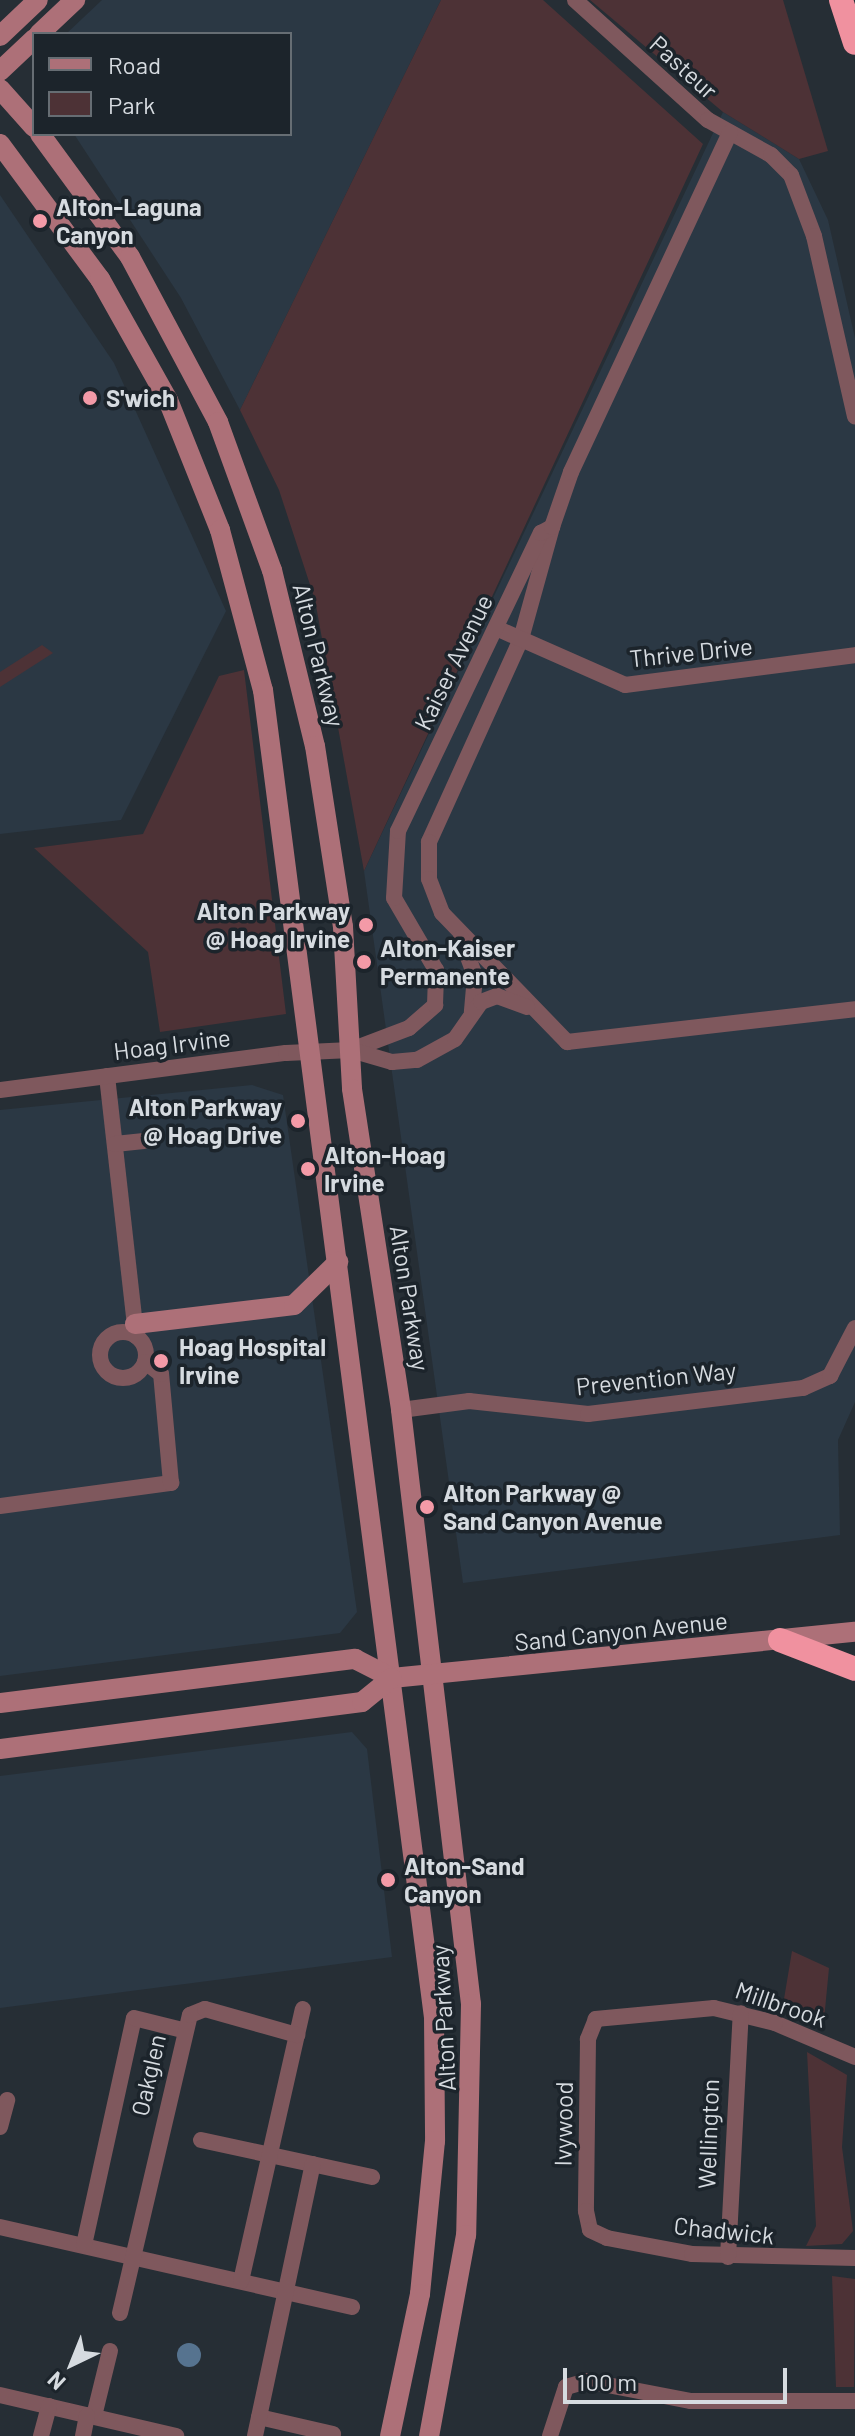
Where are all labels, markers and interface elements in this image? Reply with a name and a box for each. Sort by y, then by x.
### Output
street label: Pasteur [644,29,724,105]
legend [32,32,292,136]
text: Road [108,50,161,79]
text: Park [108,90,155,119]
place label: Alton-Laguna Canyon [56,193,202,249]
marker: Alton-Laguna Canyon [31,212,49,230]
place label: S'wich [106,384,175,412]
marker: S'wich [81,389,99,407]
street label: Alton Parkway [287,580,351,730]
street label: Kaiser Avenue [408,590,498,734]
street label: Thrive Drive [628,631,754,673]
place label: Alton Parkway @ Hoag Irvine [196,897,350,953]
marker: Alton Parkway @ Hoag Irvine [357,916,375,934]
place label: Alton-Kaiser Permanente [380,934,515,990]
marker: Alton-Kaiser Permanente [355,953,373,971]
street label: Hoag Irvine [112,1023,232,1065]
place label: Alton Parkway @ Hoag Drive [128,1093,282,1149]
marker: Alton Parkway @ Hoag Drive [289,1112,307,1130]
place label: Alton-Hoag Irvine [324,1141,446,1197]
marker: Alton-Hoag Irvine [299,1160,317,1178]
street label: Alton Parkway [384,1223,436,1373]
place label: Hoag Hospital Irvine [179,1333,326,1389]
marker: Hoag Hospital Irvine [150,1350,172,1372]
street label: Prevention Way [575,1355,737,1401]
place label: Alton Parkway @ Sand Canyon Avenue [443,1479,663,1535]
marker: Alton Parkway @ Sand Canyon Avenue [418,1498,436,1516]
street label: Sand Canyon Avenue [513,1605,729,1657]
place label: Alton-Sand Canyon [404,1852,525,1908]
marker: Alton-Sand Canyon [379,1871,397,1889]
street label: Alton Parkway [425,1944,461,2092]
street label: Millbrook [732,1975,830,2033]
street label: Oakglen [125,2031,171,2119]
street label: Wellington [692,2079,724,2189]
street label: Ivywood [548,2081,578,2167]
street label: Chadwick [672,2210,776,2250]
north arrow [32,2324,112,2404]
scale bar [567,2352,791,2402]
text: N [41,2367,70,2396]
text: 100 m [577,2367,637,2396]

